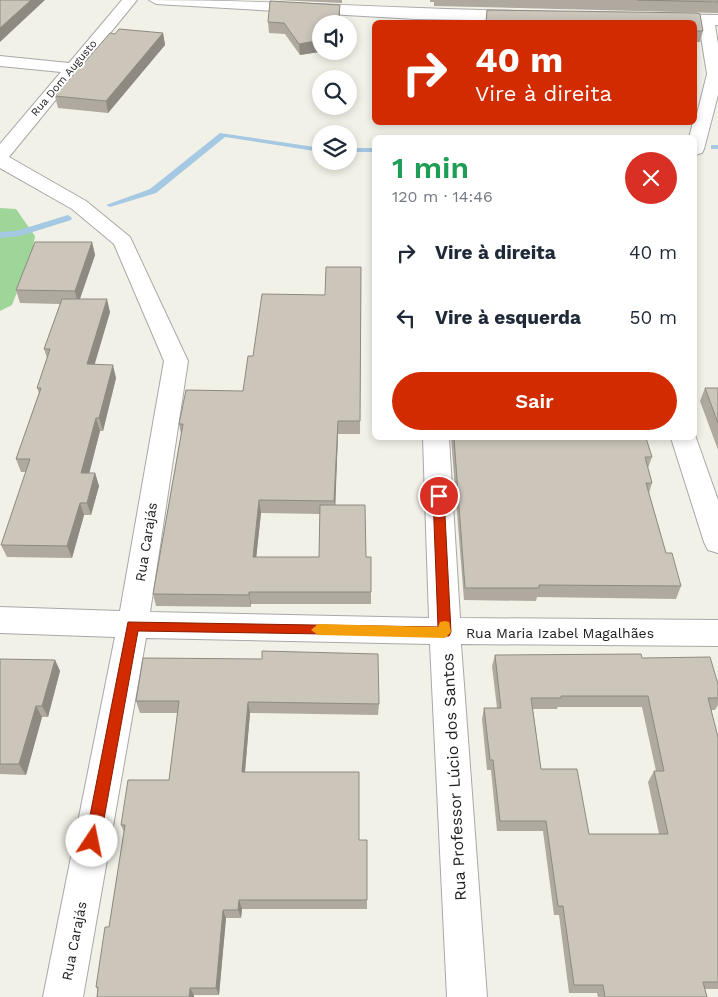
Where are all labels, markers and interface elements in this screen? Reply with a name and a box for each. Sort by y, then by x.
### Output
map controls [312,15,357,170]
button: sound [312,15,357,60]
street label: Rua Dom Augusto [28,37,100,119]
text: 40 m [475,39,563,81]
icon: right [392,40,457,105]
button: search [312,70,357,115]
text: Vire à direita [475,81,612,106]
button: layers [312,125,357,170]
text: 1 min [392,150,469,185]
button: close [625,152,677,204]
text: 120 m · 14:46 [392,187,493,206]
icon: right [392,239,420,267]
text: Vire à direita [435,241,556,264]
text: 40 m [629,241,677,264]
icon: left [392,304,420,332]
text: Vire à esquerda [435,306,581,329]
text: 50 m [630,306,677,329]
button: Sair [392,372,677,430]
pin [418,475,460,517]
icon: arrive [425,482,453,510]
street label: Rua Carajás [132,501,160,583]
street label: Rua Maria Izabel Magalhães [466,625,654,641]
street label: Rua Professor Lúcio dos Santos [438,653,470,901]
position arrow [65,814,117,866]
street label: Rua Carajás [58,900,90,982]

